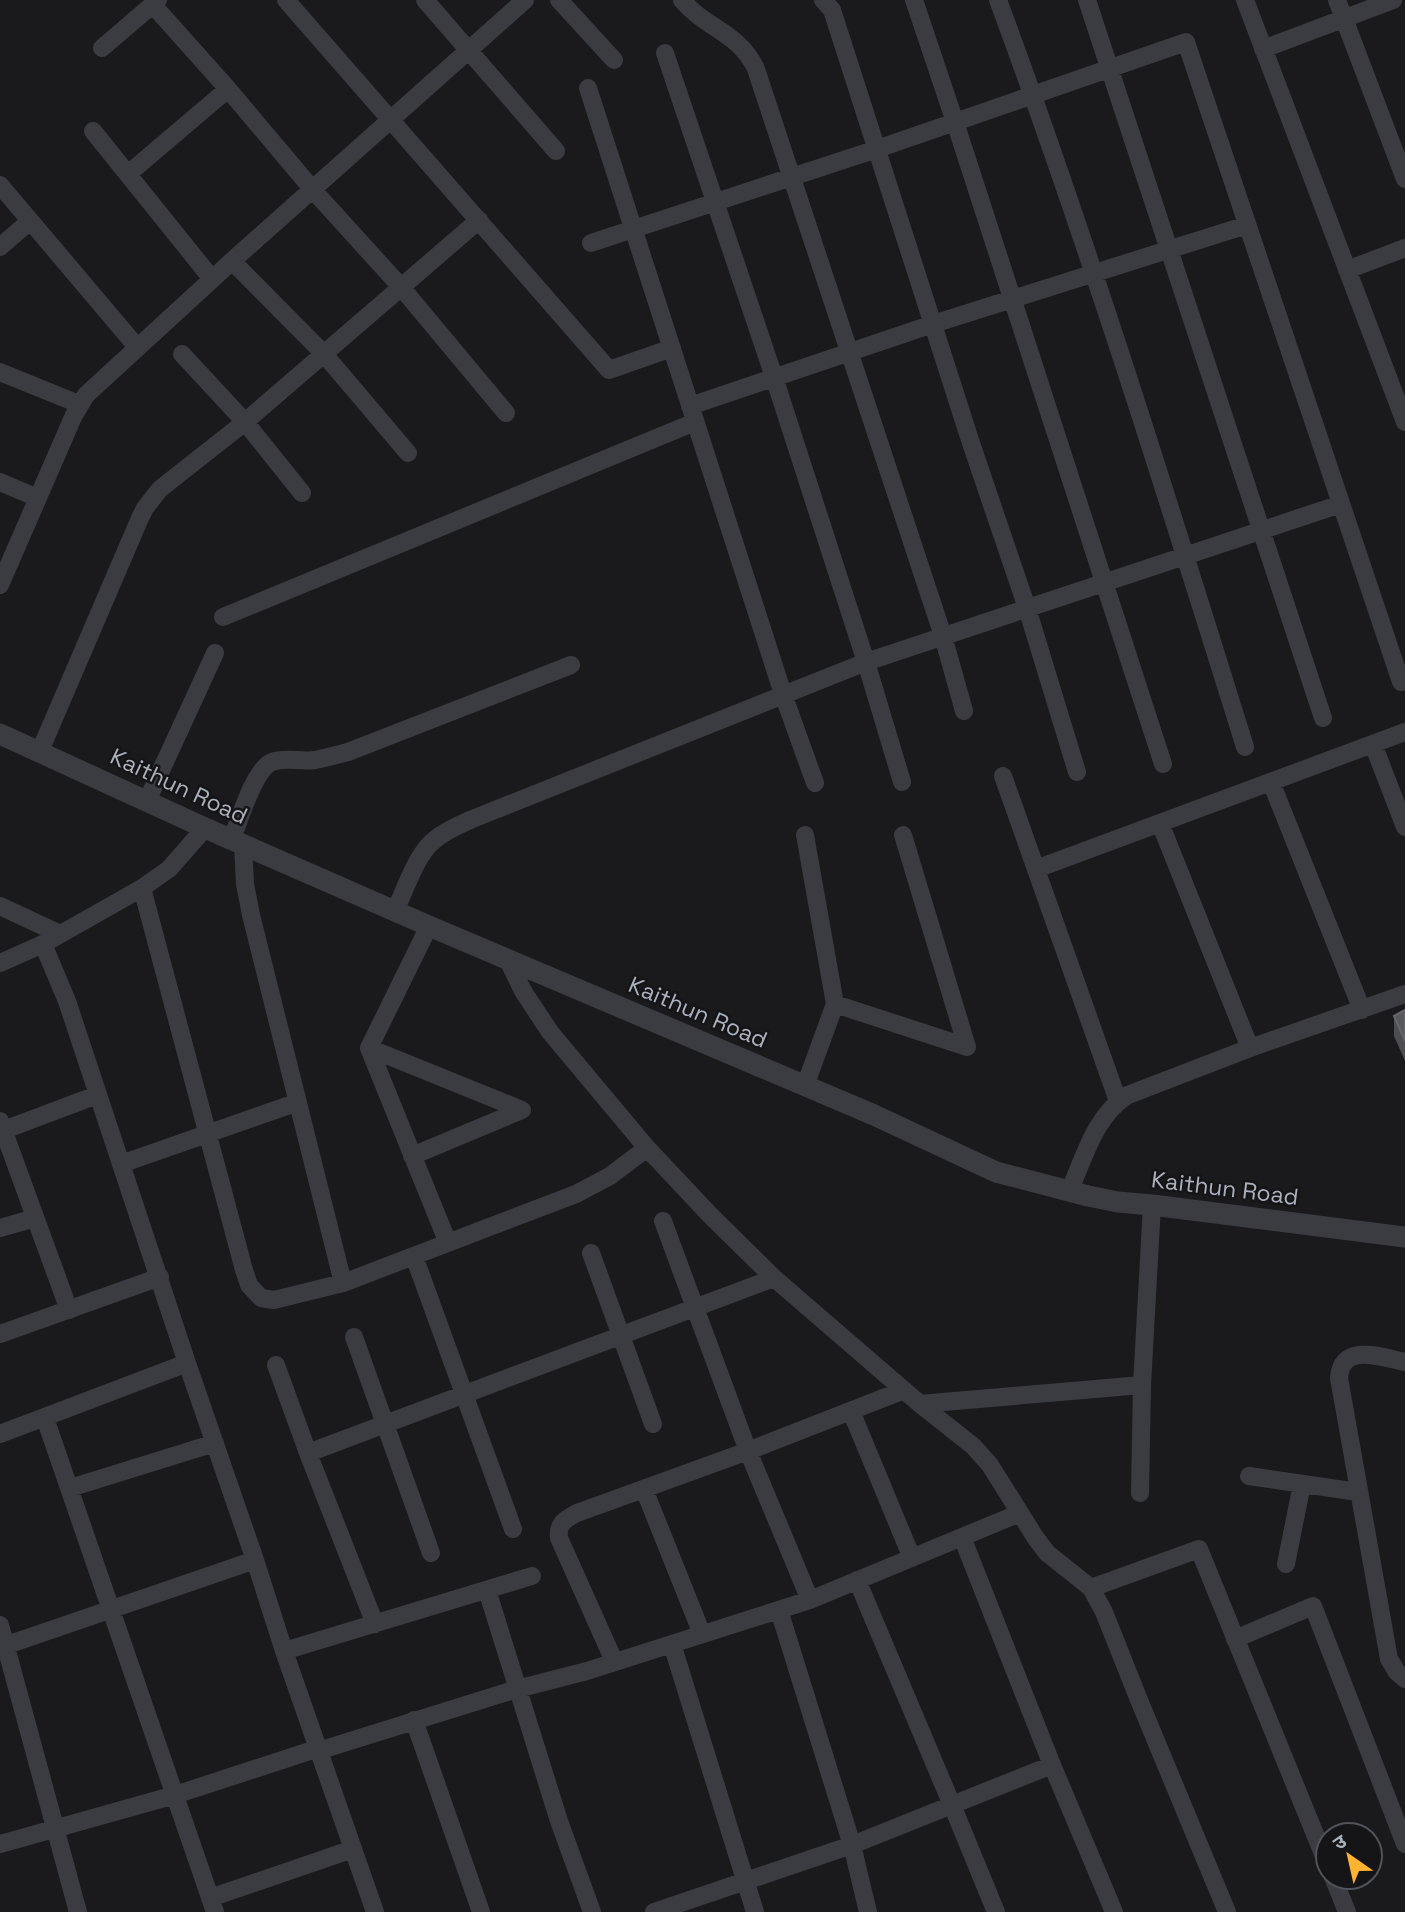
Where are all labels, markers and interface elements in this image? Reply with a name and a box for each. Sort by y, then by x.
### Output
street label: Kaithun Road [106,741,252,831]
street label: Kaithun Road [624,969,772,1055]
street label: Kaithun Road [1150,1164,1300,1212]
north arrow [1314,1821,1384,1891]
text: उ [1328,1828,1352,1856]

